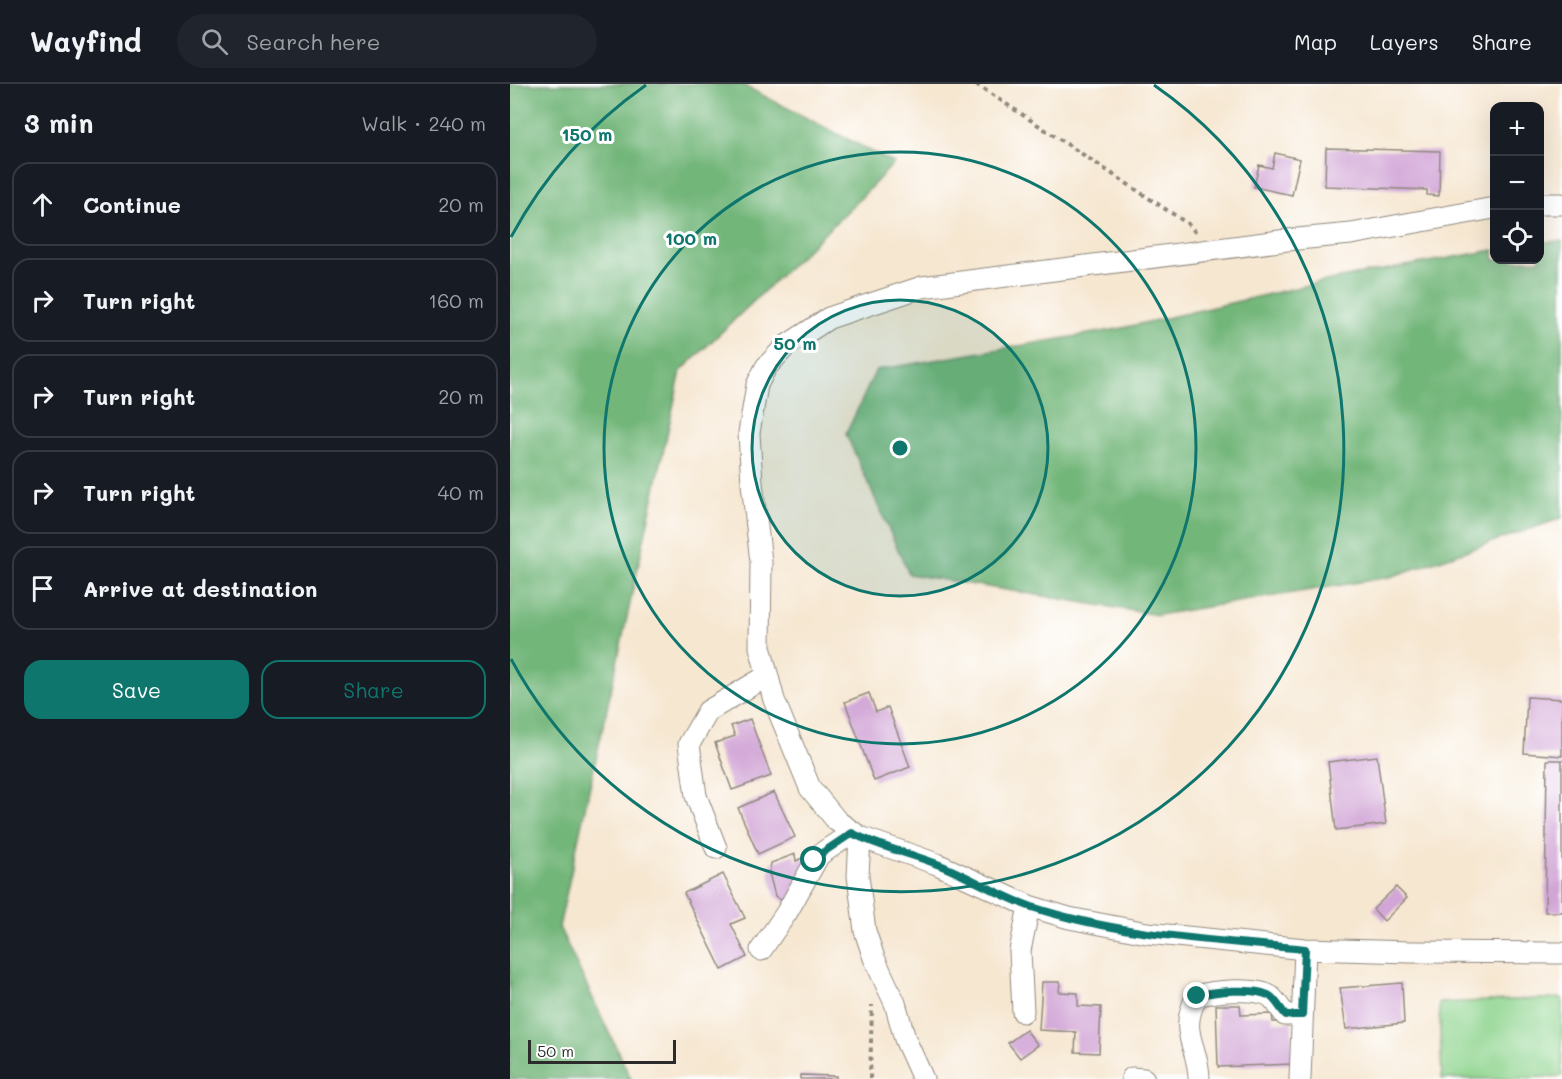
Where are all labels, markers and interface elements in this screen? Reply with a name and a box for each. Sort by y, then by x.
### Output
search box [177,14,597,68]
text: Wayfind [30,23,141,59]
icon: search [198,25,231,58]
text: Search here [246,27,380,56]
text: Map [1294,28,1337,55]
text: Layers [1370,28,1439,55]
text: Share [1472,28,1532,55]
map controls [1490,102,1544,264]
button: + [1490,102,1544,156]
text: 3 min [24,106,93,140]
text: Walk · 240 m [361,110,486,136]
text: 150 m [562,122,612,146]
button: − [1490,156,1544,210]
icon: ahead [26,188,59,221]
text: Continue [83,190,181,219]
text: 20 m [438,191,484,217]
button: locate [1490,210,1544,264]
text: 100 m [665,226,717,250]
icon: right [26,284,59,317]
text: Turn right [83,286,195,315]
text: 160 m [428,287,484,313]
text: 50 m [774,331,816,355]
icon: right [26,380,59,413]
text: Turn right [83,382,195,411]
text: 20 m [438,383,484,409]
centre of rings [890,438,910,458]
icon: right [26,476,59,509]
text: Turn right [83,478,195,507]
text: 40 m [438,479,484,505]
icon: arrive [26,572,59,605]
text: Arrive at destination [83,574,318,603]
button: Save [24,660,249,719]
button: Share [261,660,486,719]
route start [800,846,826,872]
route end [1183,982,1209,1008]
scale bar [528,1037,676,1064]
text: 50 m [537,1040,574,1061]

